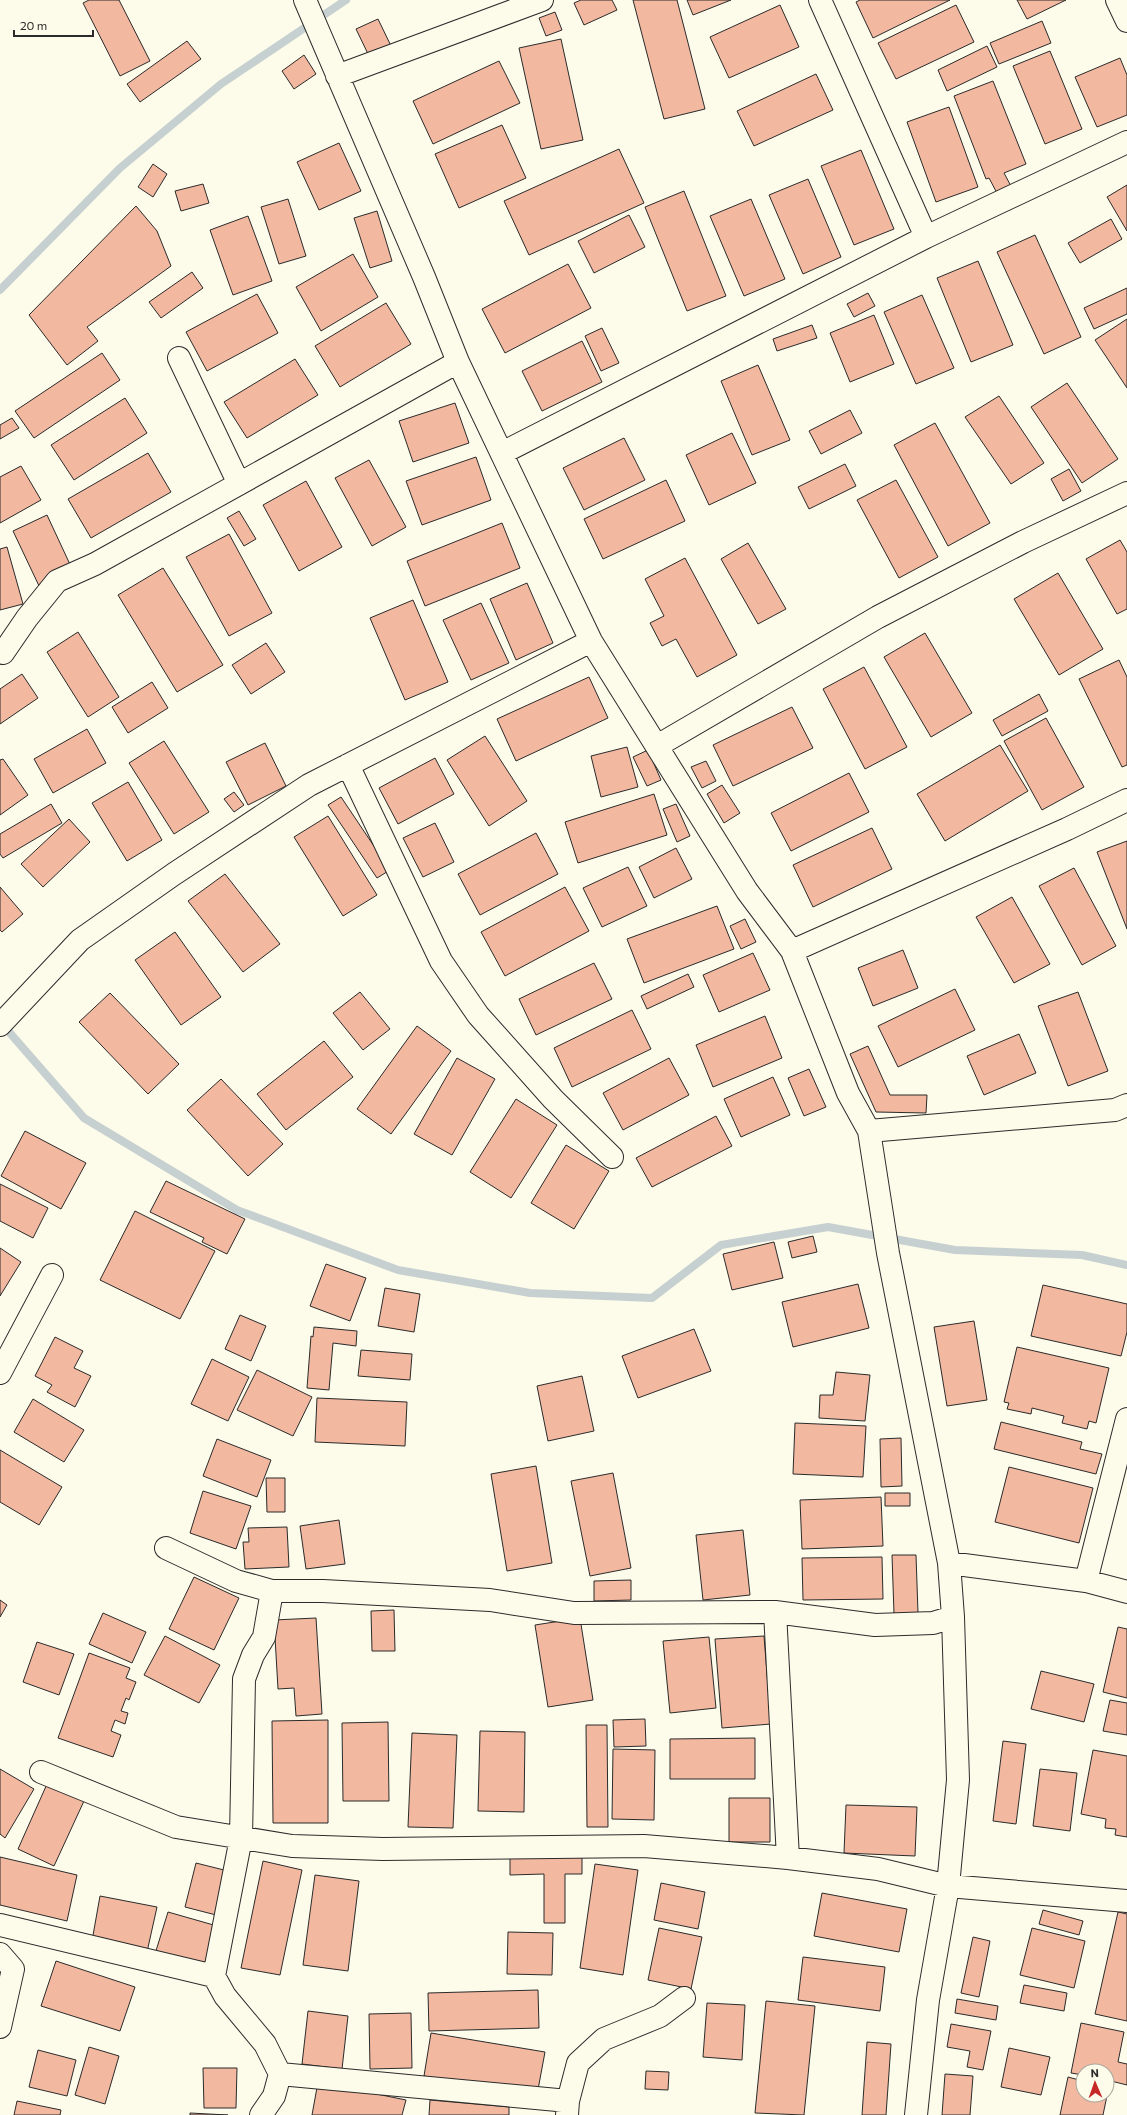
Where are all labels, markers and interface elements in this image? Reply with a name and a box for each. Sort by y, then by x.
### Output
scale bar [14,12,93,38]
text: 20 m [20,18,47,32]
north arrow [1075,2063,1115,2103]
text: N [1090,2066,1099,2079]

